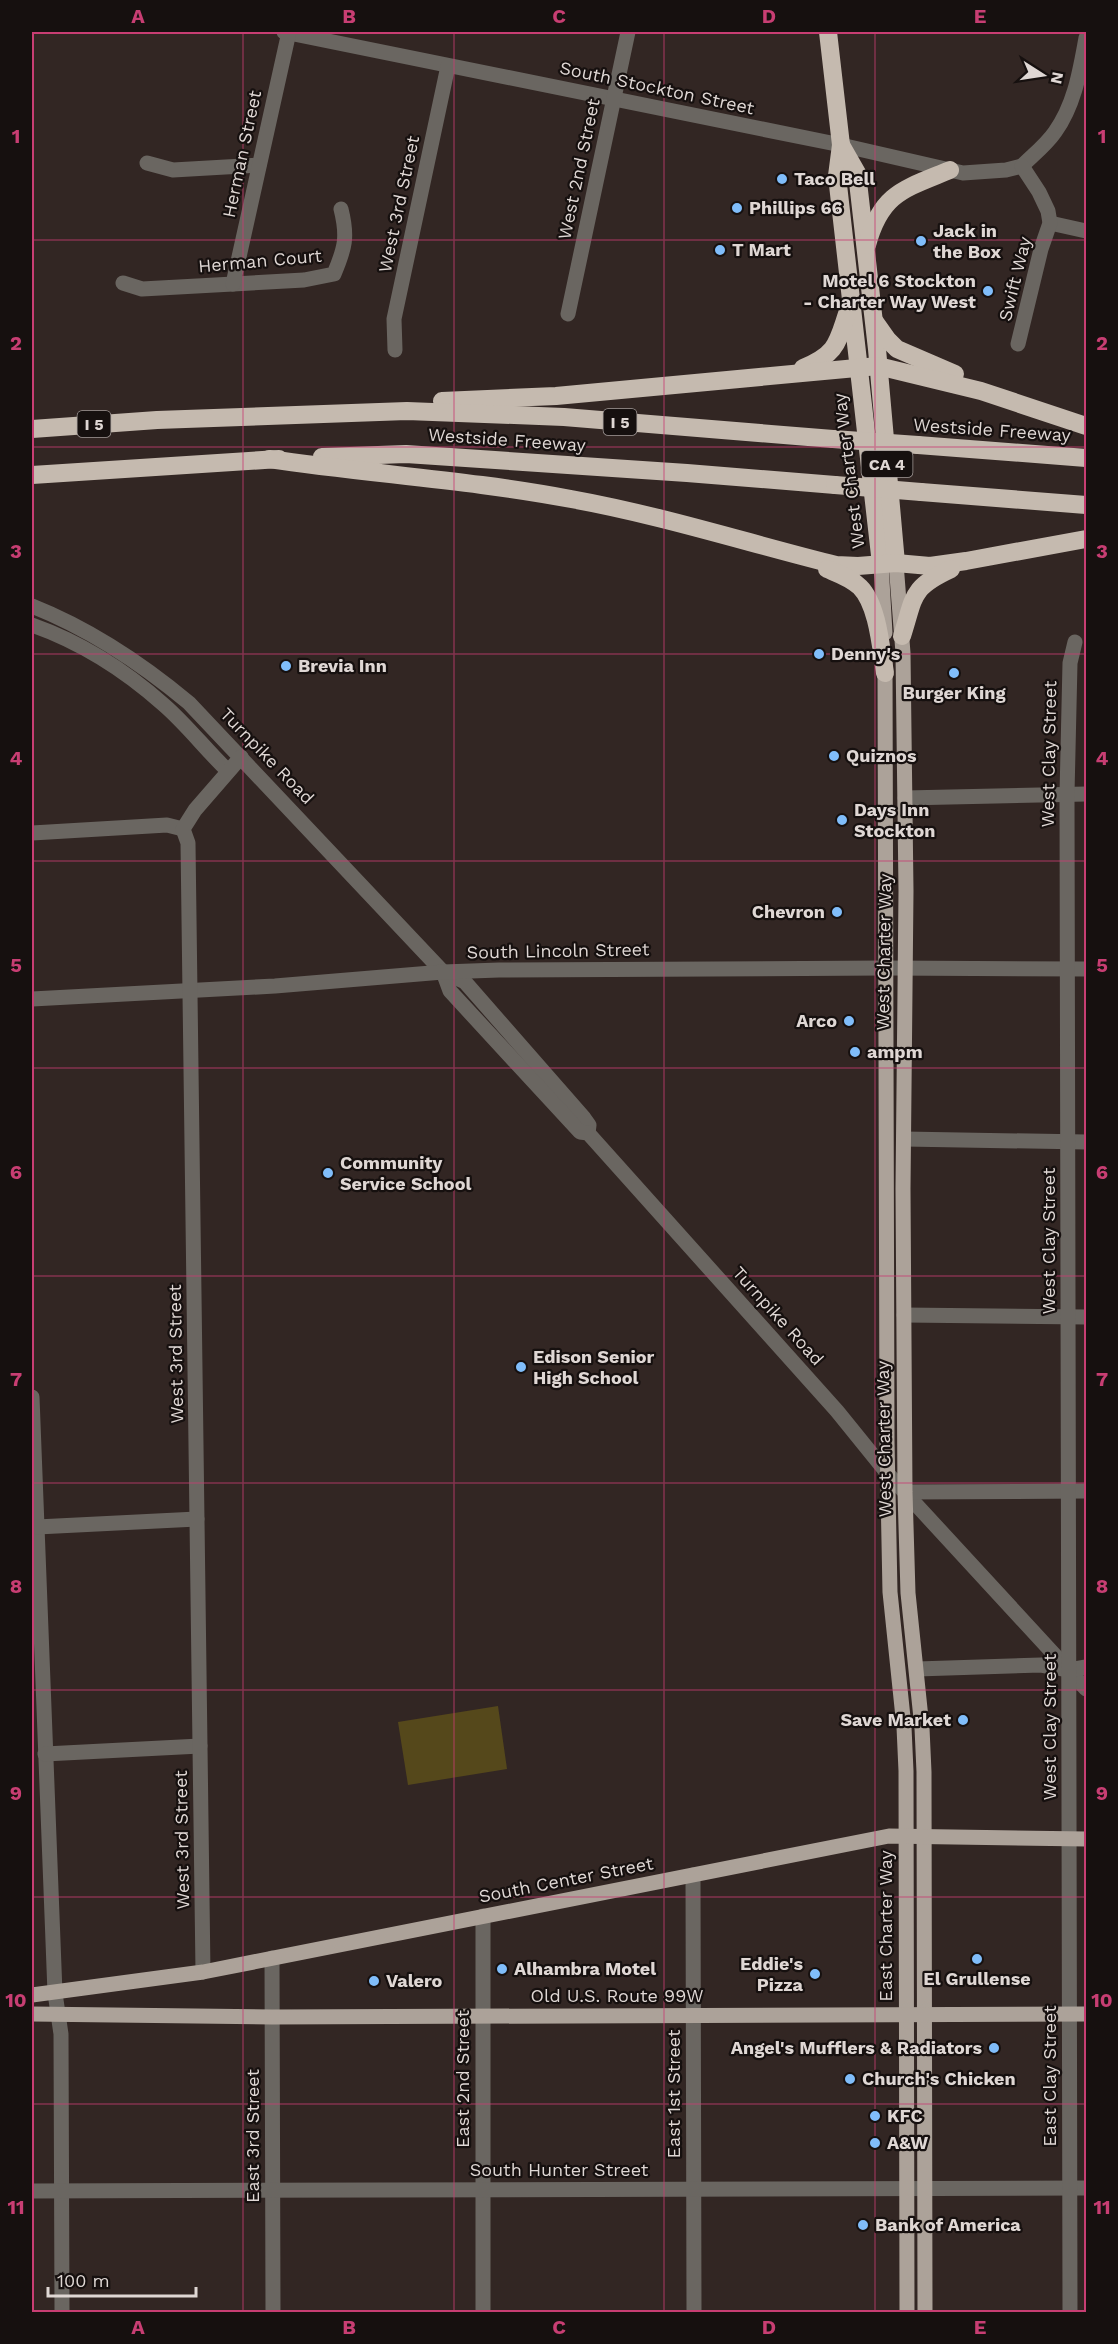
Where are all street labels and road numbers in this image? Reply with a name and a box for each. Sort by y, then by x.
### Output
street label: South Stockton Street [558,57,757,118]
street label: Herman Street [218,88,265,219]
street label: West 2nd Street [553,96,604,241]
street label: West 3rd Street [374,133,423,274]
street label: Swift Way [994,234,1035,323]
street label: Herman Court [197,245,323,276]
street label: West Charter Way [828,391,868,550]
road number: I 5 [604,409,636,435]
road number: I 5 [78,411,110,437]
street label: Westside Freeway [913,414,1072,446]
street label: Westside Freeway [428,424,587,456]
road number: CA 4 [862,451,912,477]
street label: West Clay Street [1037,680,1060,828]
street label: Turnpike Road [216,703,319,808]
street label: West Charter Way [872,873,895,1031]
street label: South Lincoln Street [466,938,650,963]
street label: West Clay Street [1038,1167,1059,1314]
street label: Turnpike Road [729,1262,828,1369]
street label: West 3rd Street [164,1284,187,1424]
street label: West Charter Way [872,1360,895,1518]
street label: West Clay Street [1039,1653,1060,1800]
street label: West 3rd Street [170,1770,193,1910]
street label: East Charter Way [875,1850,896,2002]
street label: South Center Street [477,1852,655,1907]
street label: Old U.S. Route 99W [530,1985,704,2006]
street label: East Clay Street [1039,2005,1060,2147]
street label: East 2nd Street [452,2010,473,2148]
street label: East 1st Street [663,2029,684,2158]
street label: East 3rd Street [242,2069,263,2203]
street label: South Hunter Street [470,2159,649,2180]

